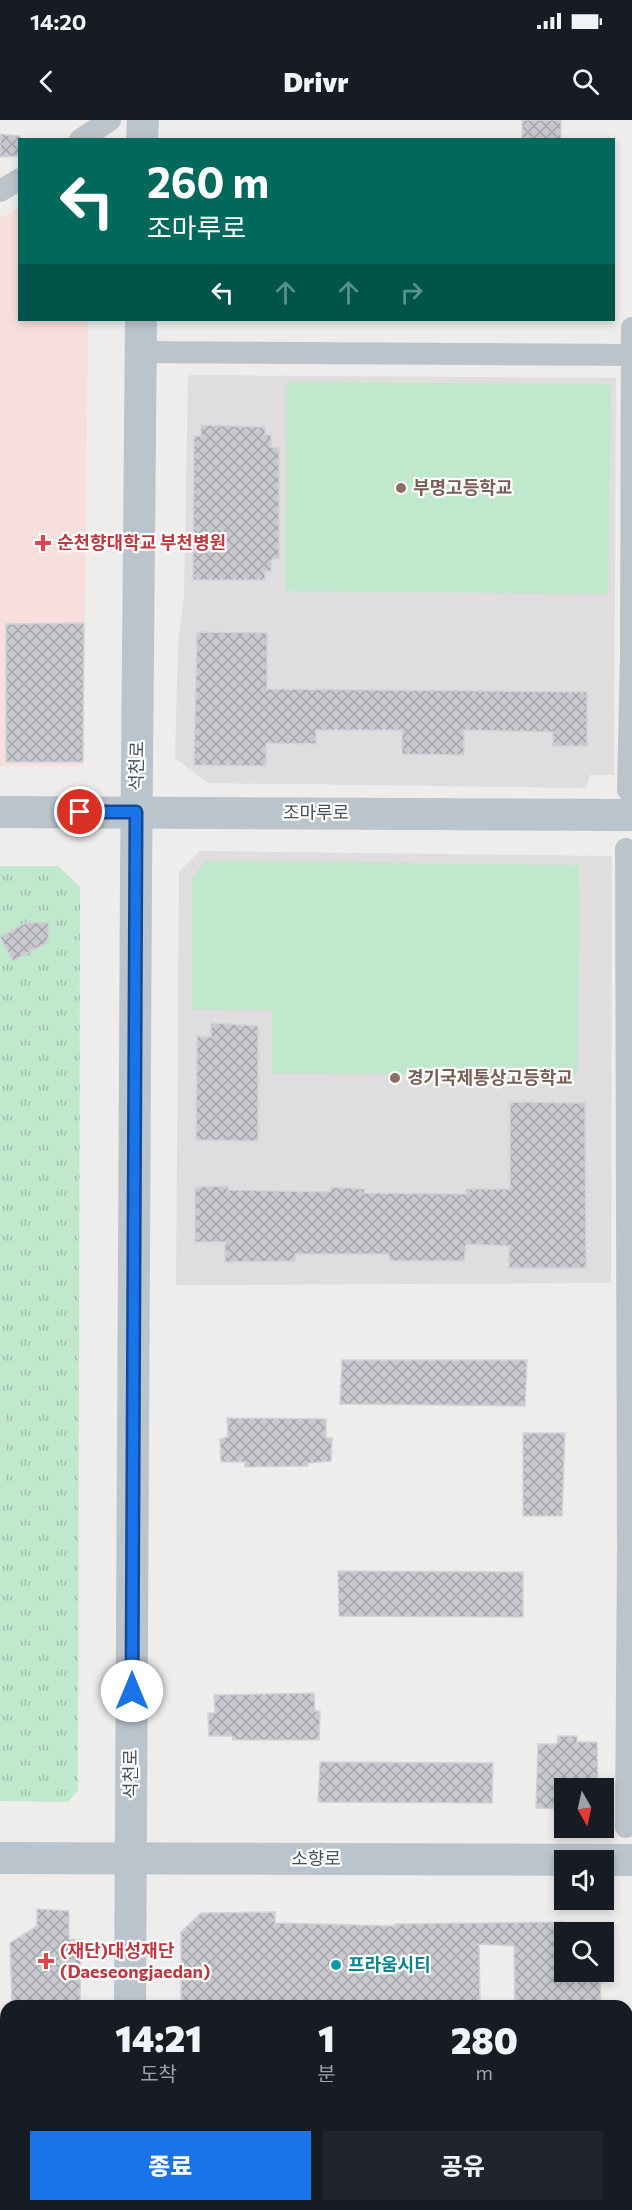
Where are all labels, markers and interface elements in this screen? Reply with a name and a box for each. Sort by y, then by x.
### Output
text: 14:20 [30,8,86,35]
icon: back [30,65,63,98]
text: Drivr [283,65,349,98]
icon: search [569,65,602,98]
text: 260 m [147,155,269,207]
icon: left [48,162,126,240]
text: 조마루로 [147,211,246,244]
icon: left [206,276,239,309]
icon: ahead [269,276,302,309]
icon: ahead [332,276,365,309]
icon: right [395,276,428,309]
place label: 부명고등학교 [413,476,512,498]
marker: 부명고등학교 [394,481,408,495]
place label: 순천향대학교 부천병원 [57,531,226,553]
marker: 순천향대학교 부천병원 [34,534,52,552]
street label: 석천로 [125,741,147,791]
pin [54,786,105,837]
icon: arrive [63,795,96,828]
street label: 조마루로 [283,801,349,823]
place label: 경기국제통상고등학교 [407,1066,573,1088]
marker: 경기국제통상고등학교 [388,1071,402,1085]
position arrow [100,1659,164,1723]
street label: 석천로 [119,1749,141,1799]
north arrow [554,1778,614,1838]
map controls [554,1778,614,1982]
street label: 소향로 [291,1847,341,1869]
button: sound [554,1850,614,1910]
button: search [554,1922,614,1982]
place label: (재단)대성재단 (Daeseongjaedan) [60,1939,210,1982]
marker: (재단)대성재단 (Daeseongjaedan) [37,1952,55,1970]
place label: 프라움시티 [348,1953,431,1975]
marker: 프라움시티 [329,1958,343,1972]
text: 14:21 [115,2015,202,2059]
text: 1 [318,2015,335,2059]
text: 280 [451,2017,518,2061]
text: m [476,2060,493,2084]
text: 도착 [140,2061,177,2085]
text: 분 [317,2061,336,2085]
button: 종료 [30,2131,311,2200]
button: 공유 [323,2131,603,2200]

